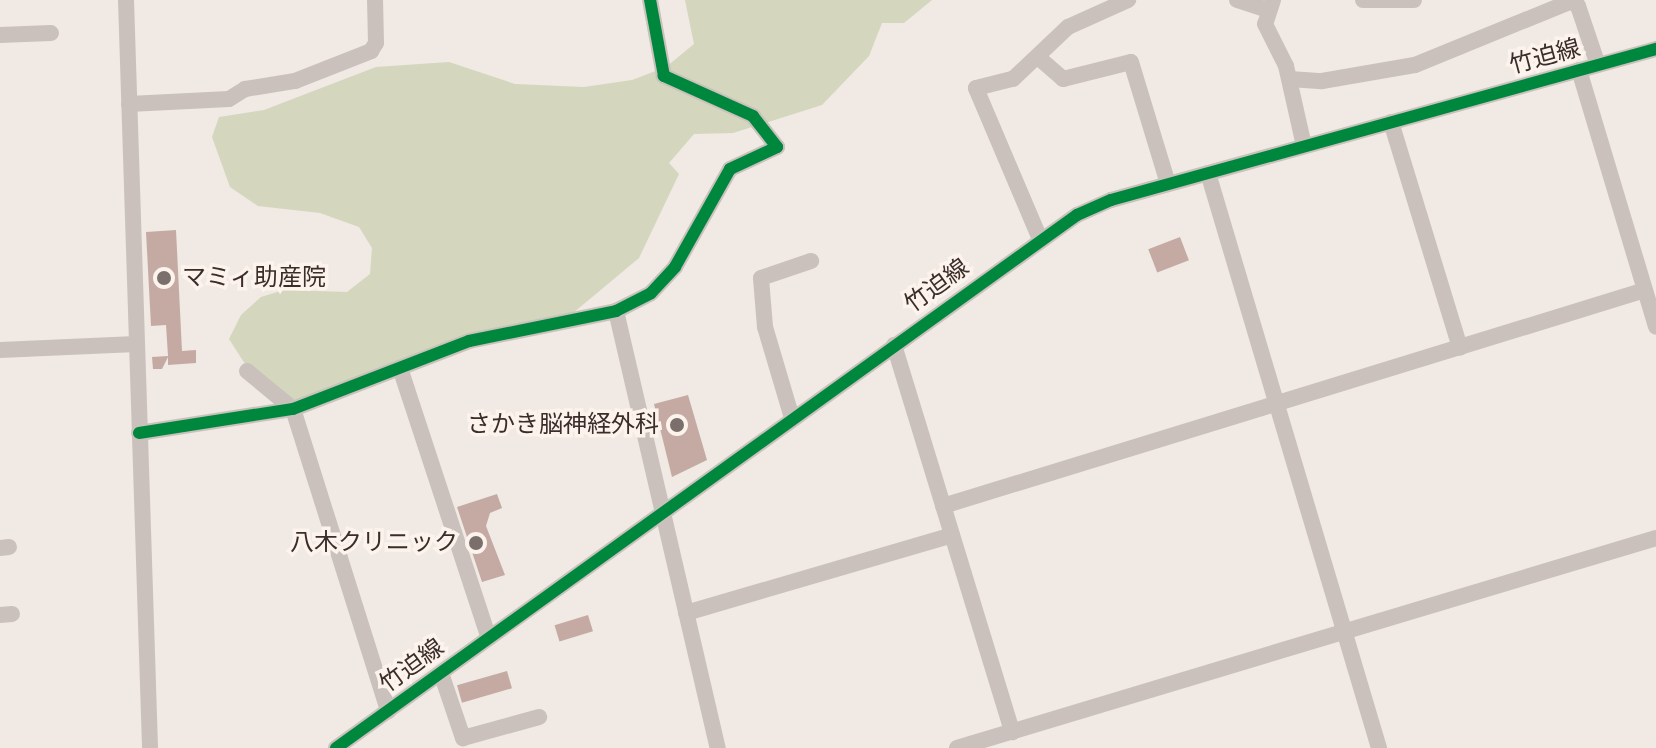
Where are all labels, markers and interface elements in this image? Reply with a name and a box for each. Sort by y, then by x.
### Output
street label: 竹迫線 [1506,34,1584,80]
street label: 竹迫線 [899,253,975,319]
place label: マミィ助産院 [182,264,326,292]
marker: マミィ助産院 [153,267,175,289]
place label: さかき脳神経外科 [467,411,659,439]
marker: さかき脳神経外科 [666,414,688,436]
place label: 八木クリニック [290,529,458,557]
marker: 八木クリニック [465,532,487,554]
street label: 竹迫線 [374,633,450,699]

